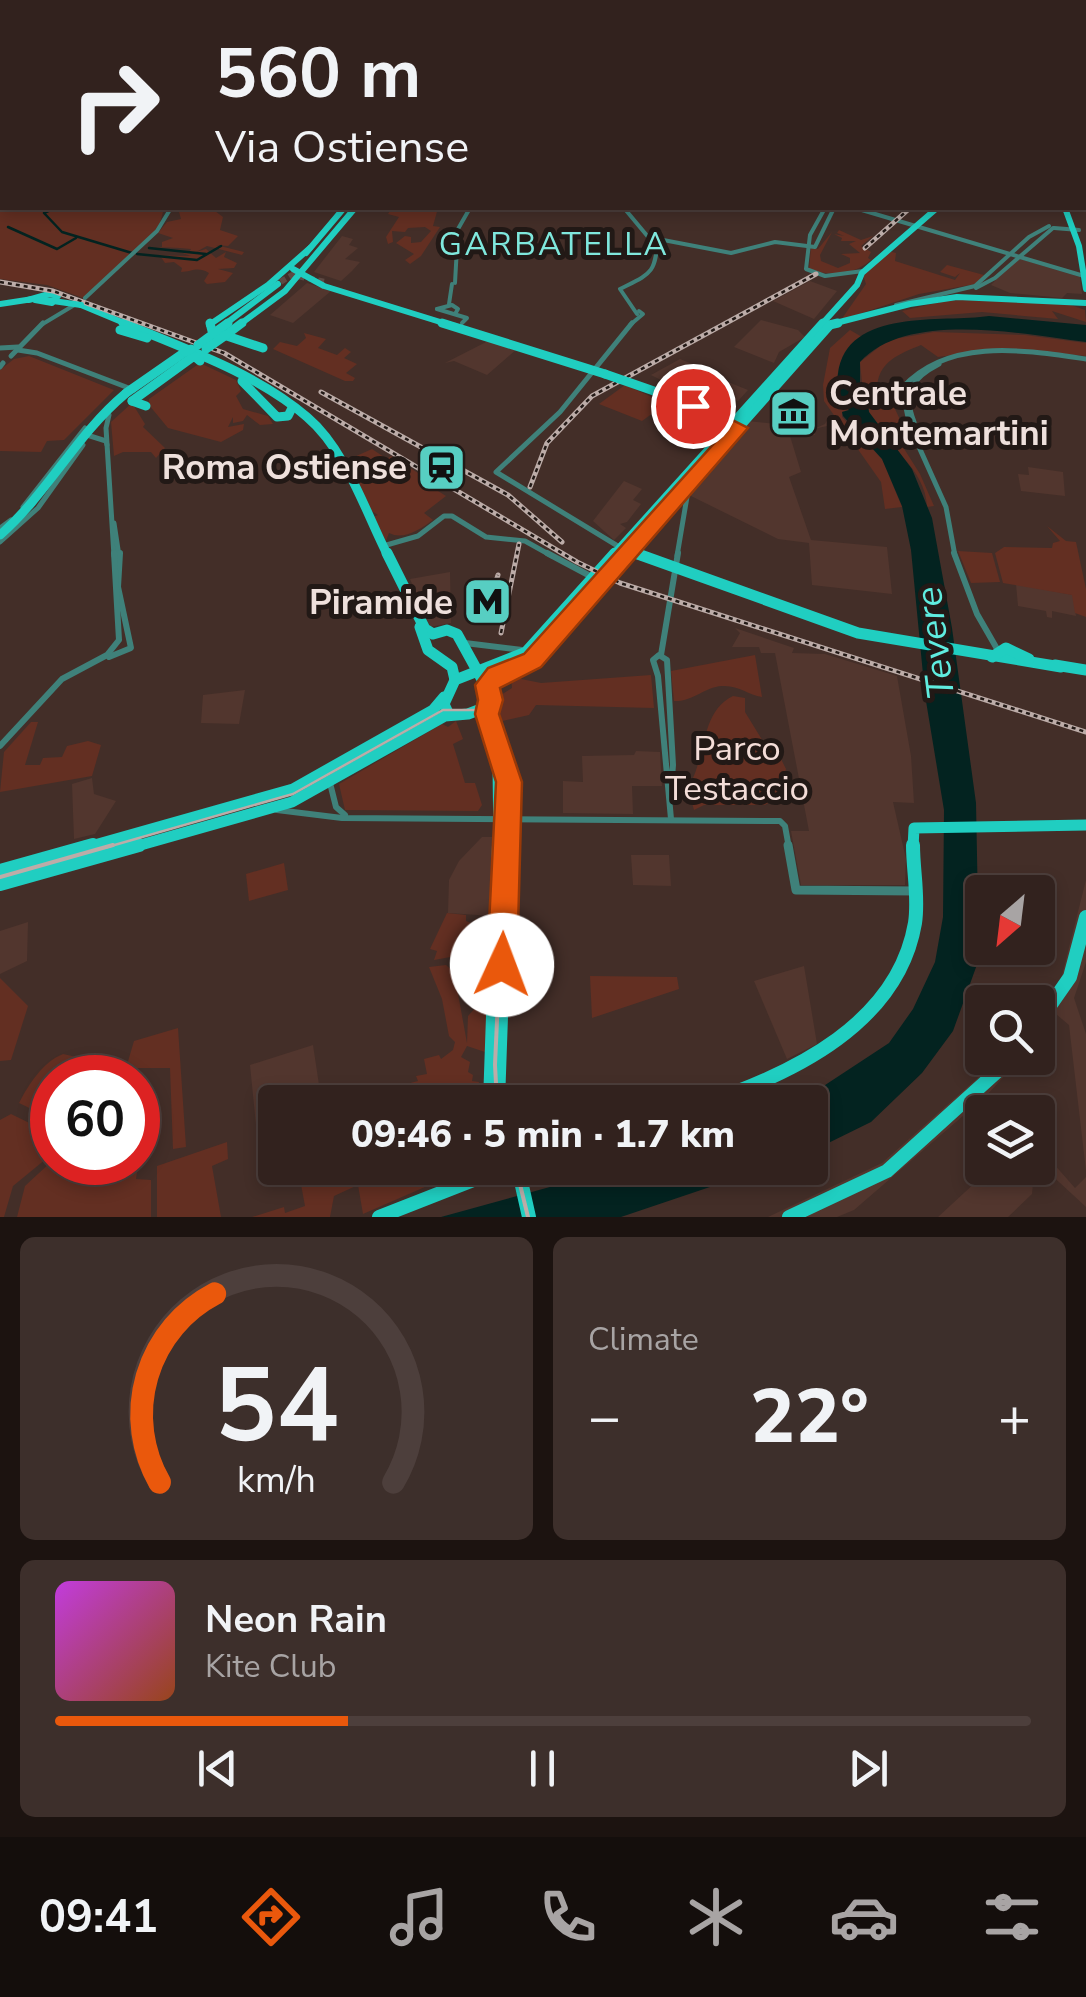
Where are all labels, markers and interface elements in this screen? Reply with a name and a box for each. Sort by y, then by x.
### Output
text: 560 m [215,26,421,122]
icon: right [50,40,180,170]
text: Via Ostiense [215,117,469,178]
district label: GARBATELLA [439,223,669,266]
pin [651,364,736,449]
place label: Centrale Montemartini [829,370,1049,457]
icon: arrive [666,379,721,434]
museum icon: Centrale Montemartini [768,387,820,439]
station icon: Roma Ostiense [416,441,468,493]
place label: Roma Ostiense [162,444,407,491]
metro station icon: Piramide [462,576,514,628]
place label: Piramide [309,579,453,626]
water label: Tevere [903,584,967,702]
park label: Parco Testaccio [665,725,809,812]
north arrow [965,875,1055,965]
map controls [965,875,1055,1185]
position arrow [450,913,554,1017]
button: search [965,985,1055,1075]
speed limit sign: 60 [30,1055,160,1185]
button: layers [965,1095,1055,1185]
text: 09:46 · 5 min · 1.7 km [351,1109,735,1160]
text: Climate [588,1318,699,1361]
text: 54 [214,1335,339,1477]
text: 22° [750,1366,869,1468]
text: − [588,1380,621,1455]
text: + [998,1380,1031,1455]
text: km/h [237,1456,316,1505]
text: Neon Rain [205,1594,387,1645]
text: Kite Club [205,1645,336,1688]
icon: previous [190,1741,245,1796]
icon: pause [515,1741,570,1796]
icon: next [841,1741,896,1796]
icon: directions [236,1882,306,1952]
icon: music [384,1882,454,1952]
icon: phone [533,1882,603,1952]
icon: climate [681,1882,751,1952]
icon: car [829,1882,899,1952]
icon: filters [977,1882,1047,1952]
text: 09:41 [39,1887,158,1948]

